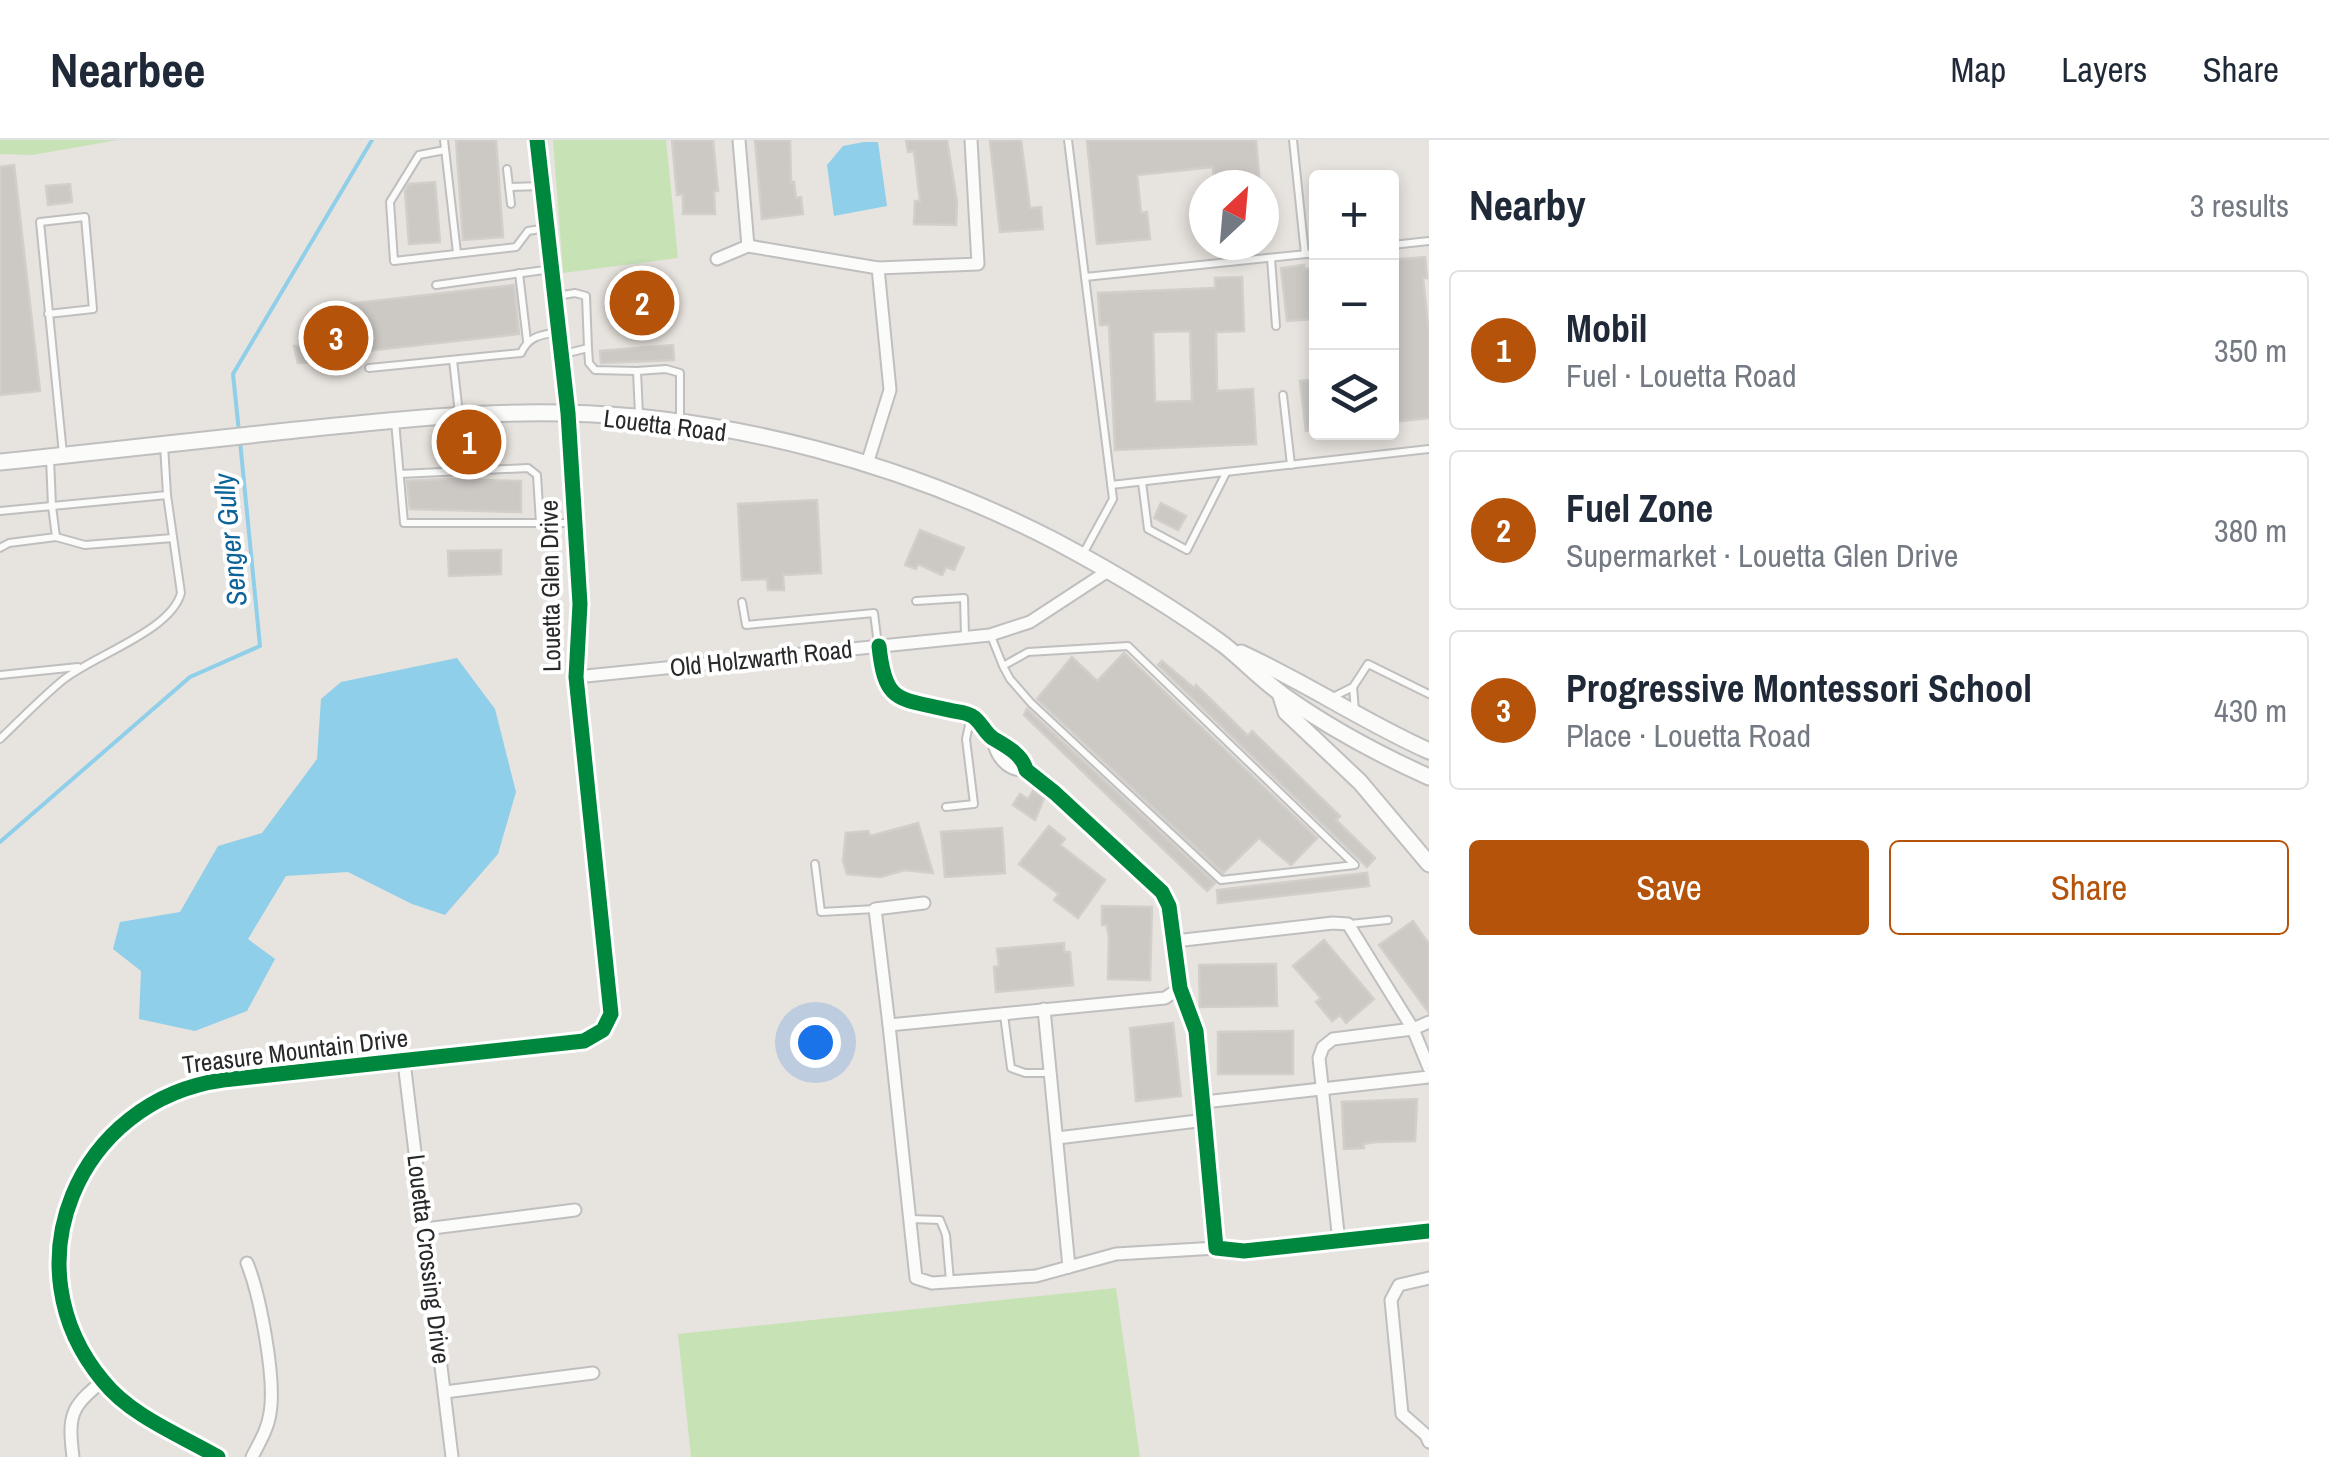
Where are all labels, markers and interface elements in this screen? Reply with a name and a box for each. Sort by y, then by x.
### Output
text: Nearbee [50,37,205,102]
text: Map [1950,46,2006,93]
text: Layers [2061,46,2147,93]
text: Share [2202,46,2279,93]
north arrow [1189,170,1279,260]
map controls [1309,170,1399,440]
button: + [1309,170,1399,260]
text: Nearby [1469,177,1586,233]
text: 3 results [2190,184,2289,227]
button: − [1309,260,1399,350]
pin: 2 [610,266,674,340]
pin: 3 [304,300,368,376]
text: Mobil [1566,303,1647,354]
text: 1 [1496,329,1511,372]
text: 350 m [2214,329,2287,372]
button: layers [1309,350,1399,440]
text: Fuel · Louetta Road [1566,354,1797,397]
street label: Louetta Road [602,401,728,449]
pin: 1 [436,404,502,480]
water label: Senger Gully [204,471,256,608]
text: Fuel Zone [1566,483,1713,534]
street label: Louetta Glen Drive [532,500,568,672]
text: 2 [1496,509,1511,552]
text: 380 m [2214,509,2287,552]
text: Supermarket · Louetta Glen Drive [1566,534,1958,577]
street label: Old Holzwarth Road [668,632,854,684]
text: Progressive Montessori School [1566,663,2032,714]
text: 3 [1496,689,1511,732]
text: 430 m [2214,689,2287,732]
text: Place · Louetta Road [1566,714,1811,757]
button: Save [1469,840,1869,935]
button: Share [1889,840,2289,935]
your location [790,1017,841,1068]
street label: Treasure Mountain Drive [180,1020,410,1082]
street label: Louetta Crossing Drive [399,1152,459,1366]

